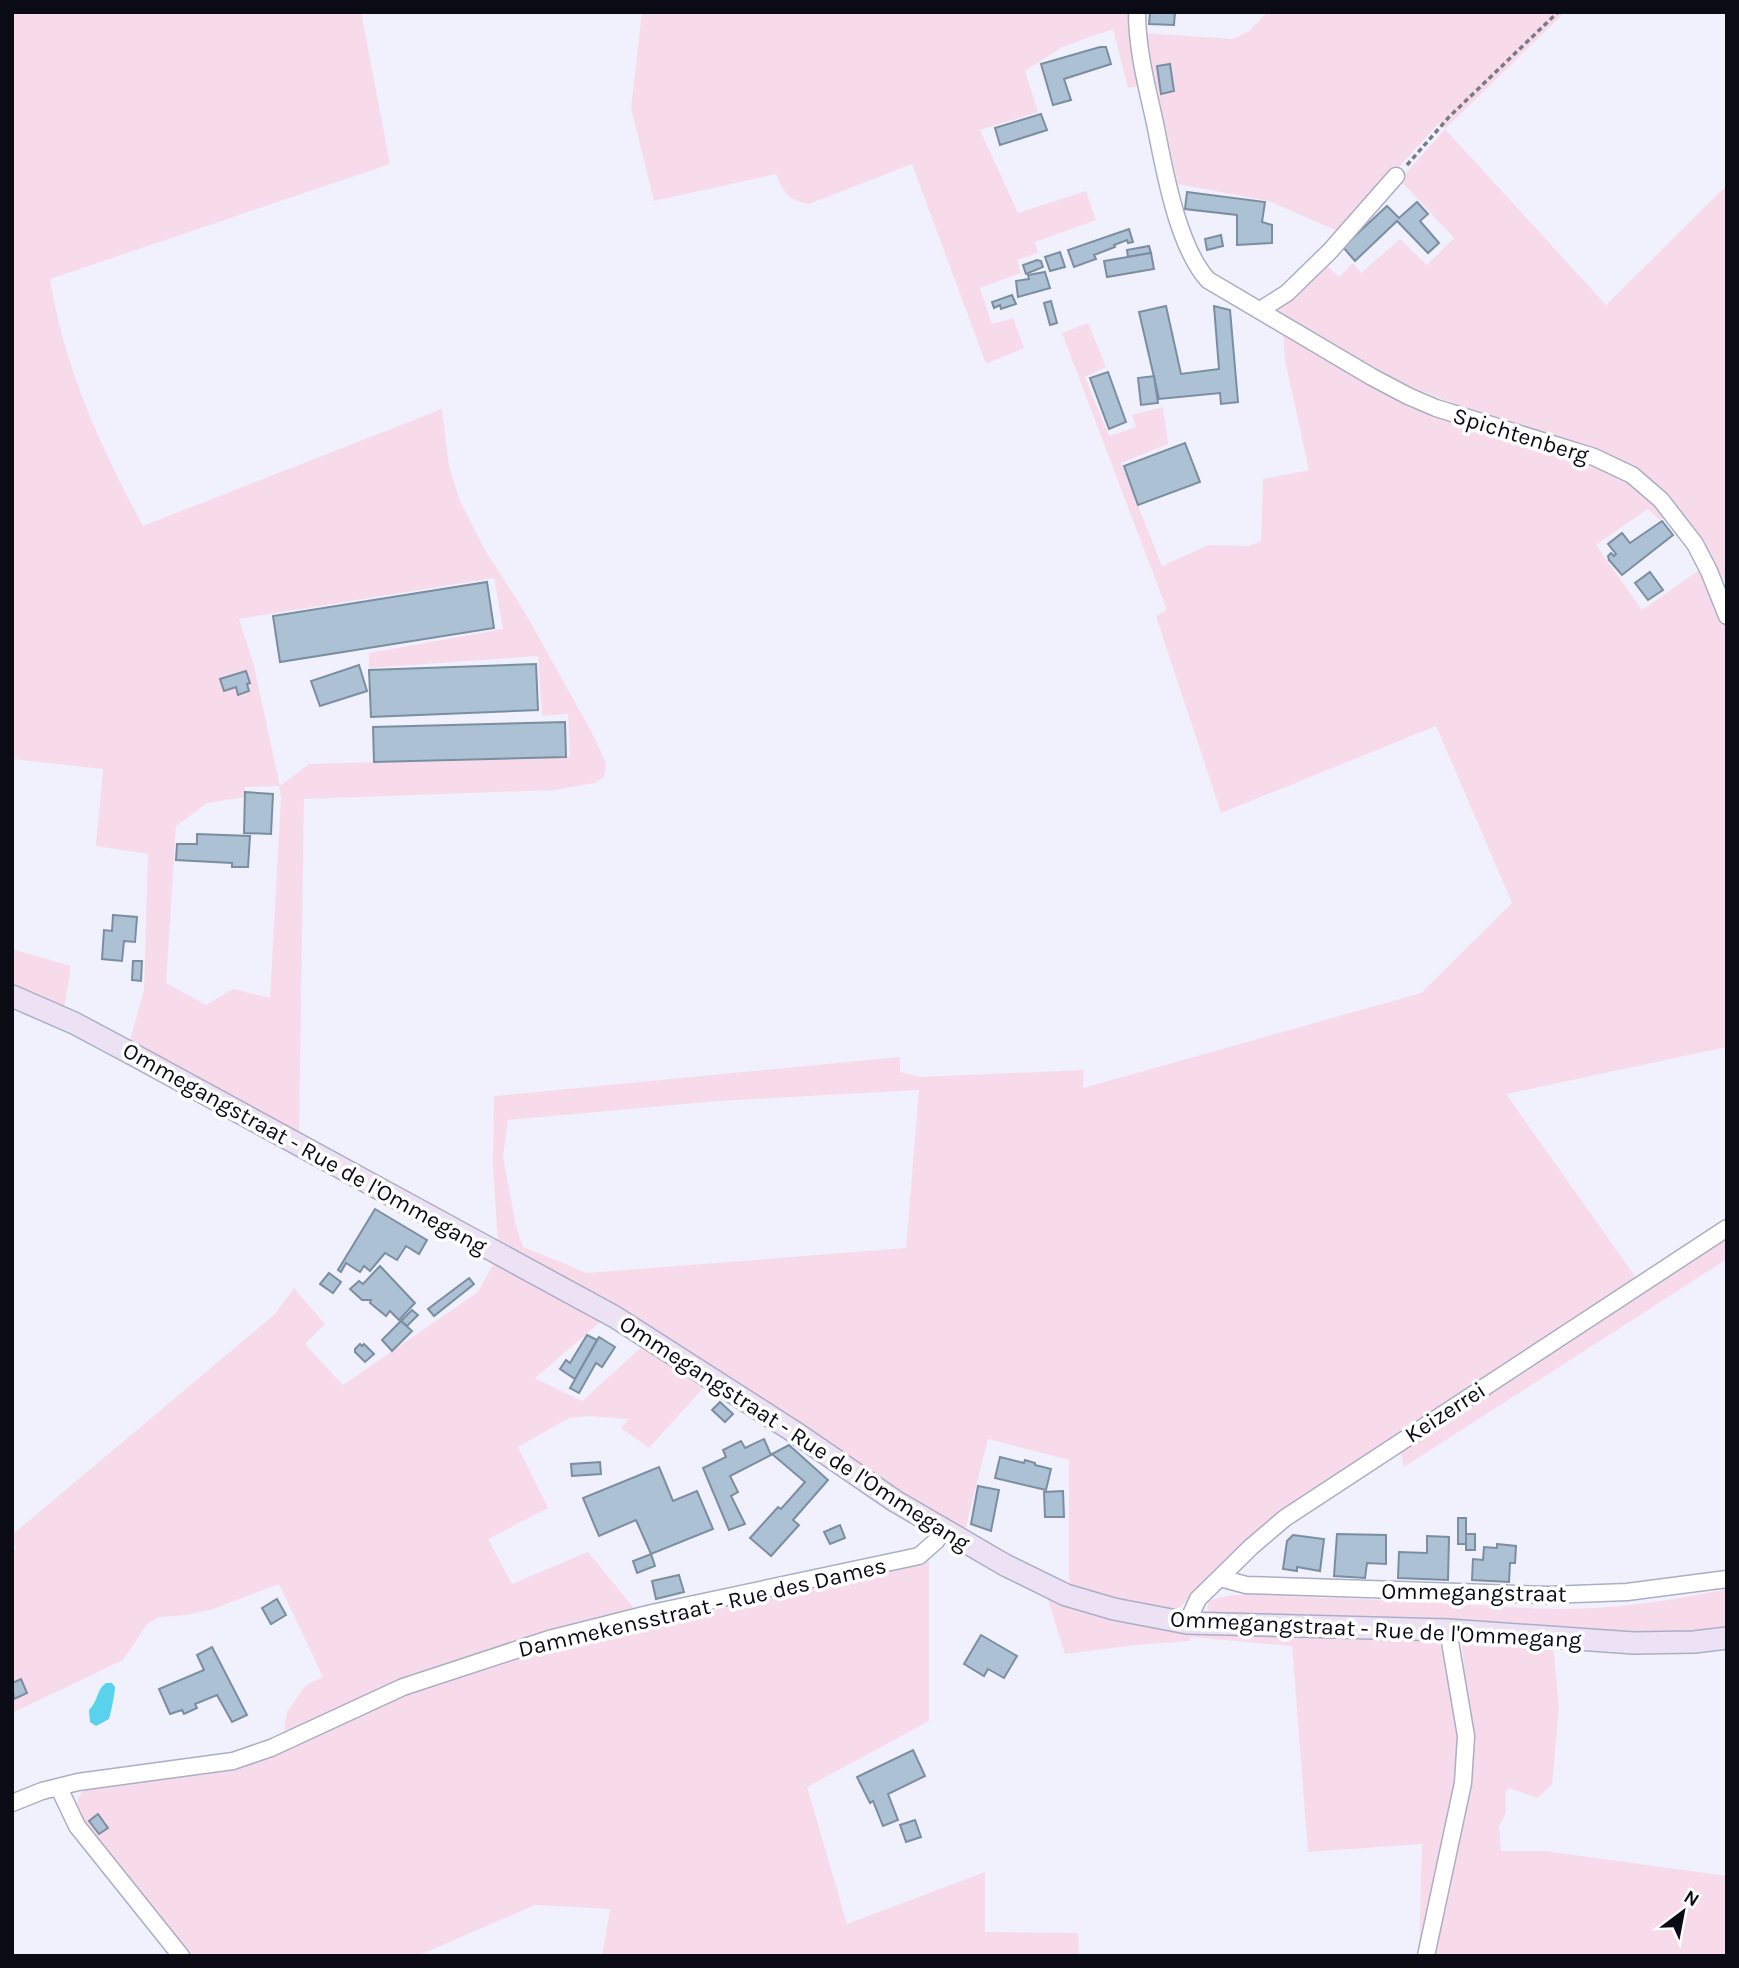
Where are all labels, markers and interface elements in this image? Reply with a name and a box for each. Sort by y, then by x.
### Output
street label: Spichtenberg [1450,402,1592,469]
street label: Ommegangstraat - Rue de l'Ommegang [118,1037,492,1260]
street label: Ommegangstraat - Rue de l'Ommegang [615,1310,975,1557]
street label: Keizerrei [1400,1376,1491,1448]
street label: Dammekensstraat - Rue des Dames [515,1552,889,1663]
street label: Ommegangstraat [1381,1577,1567,1608]
street label: Ommegangstraat - Rue de l'Ommegang [1170,1605,1582,1654]
north arrow [1648,1877,1718,1947]
text: N [1680,1885,1703,1911]

